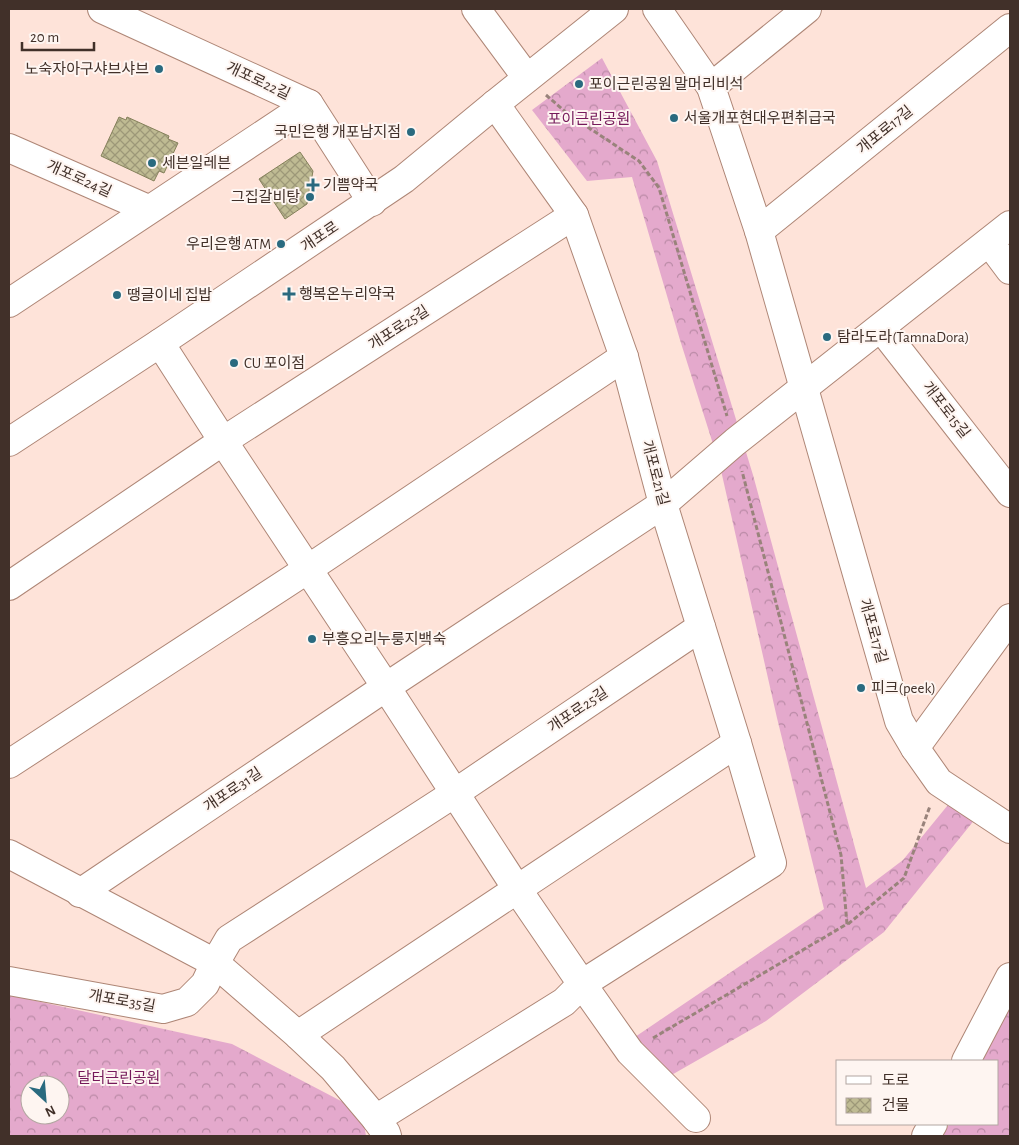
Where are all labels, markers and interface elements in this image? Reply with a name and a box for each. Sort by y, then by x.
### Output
scale bar [22,20,95,52]
text: 20 m [30,30,59,45]
street label: 개포로22길 [224,59,293,102]
place label: 노숙자아구샤브샤브 [25,61,149,77]
marker: 노숙자아구샤브샤브 [153,63,165,75]
place label: 포이근린공원 말머리비석 [589,76,743,92]
marker: 포이근린공원 말머리비석 [573,78,585,90]
street label: 개포로17길 [854,102,916,157]
place label: 서울개포현대우편취급국 [684,109,836,126]
park label: 포이근린공원 [548,111,630,127]
marker: 서울개포현대우편취급국 [668,112,680,124]
place label: 국민은행 개포남지점 [274,124,401,140]
marker: 국민은행 개포남지점 [405,126,417,138]
place label: 세븐일레븐 [162,155,231,171]
street label: 개포로24길 [44,157,114,200]
marker: 세븐일레븐 [146,157,158,169]
place label: 기쁨약국 [323,177,378,193]
marker: 기쁨약국 [307,179,319,191]
place label: 그집갈비탕 [231,189,300,205]
marker: 그집갈비탕 [304,191,316,203]
street label: 개포로 [298,218,341,255]
place label: 우리은행 ATM [186,236,271,252]
marker: 우리은행 ATM [275,238,287,250]
place label: 행복온누리약국 [299,286,396,302]
place label: 땡글이네 집밥 [127,287,212,303]
marker: 행복온누리약국 [283,288,295,300]
marker: 땡글이네 집밥 [111,289,123,301]
street label: 개포로25길 [366,302,432,353]
place label: 탐라도라(TamnaDora) [837,329,969,345]
marker: 탐라도라(TamnaDora) [821,331,833,343]
place label: CU 포이점 [244,355,305,371]
marker: CU 포이점 [228,357,240,369]
street label: 개포로15길 [920,379,973,441]
street label: 개포로21길 [639,438,672,507]
street label: 개포로17길 [857,597,890,665]
place label: 부흥오리누룽지백숙 [322,631,446,647]
marker: 부흥오리누룽지백숙 [306,633,318,645]
place label: 피크(peek) [871,680,936,696]
marker: 피크(peek) [855,682,867,694]
street label: 개포로25길 [545,684,611,735]
street label: 개포로31길 [201,764,265,815]
street label: 개포로35길 [87,987,157,1014]
legend [836,1060,999,1125]
park label: 달터근린공원 [78,1070,160,1086]
text: 도로 [882,1073,910,1088]
north arrow [20,1075,70,1125]
text: 건물 [882,1097,910,1113]
text: N [43,1102,58,1119]

